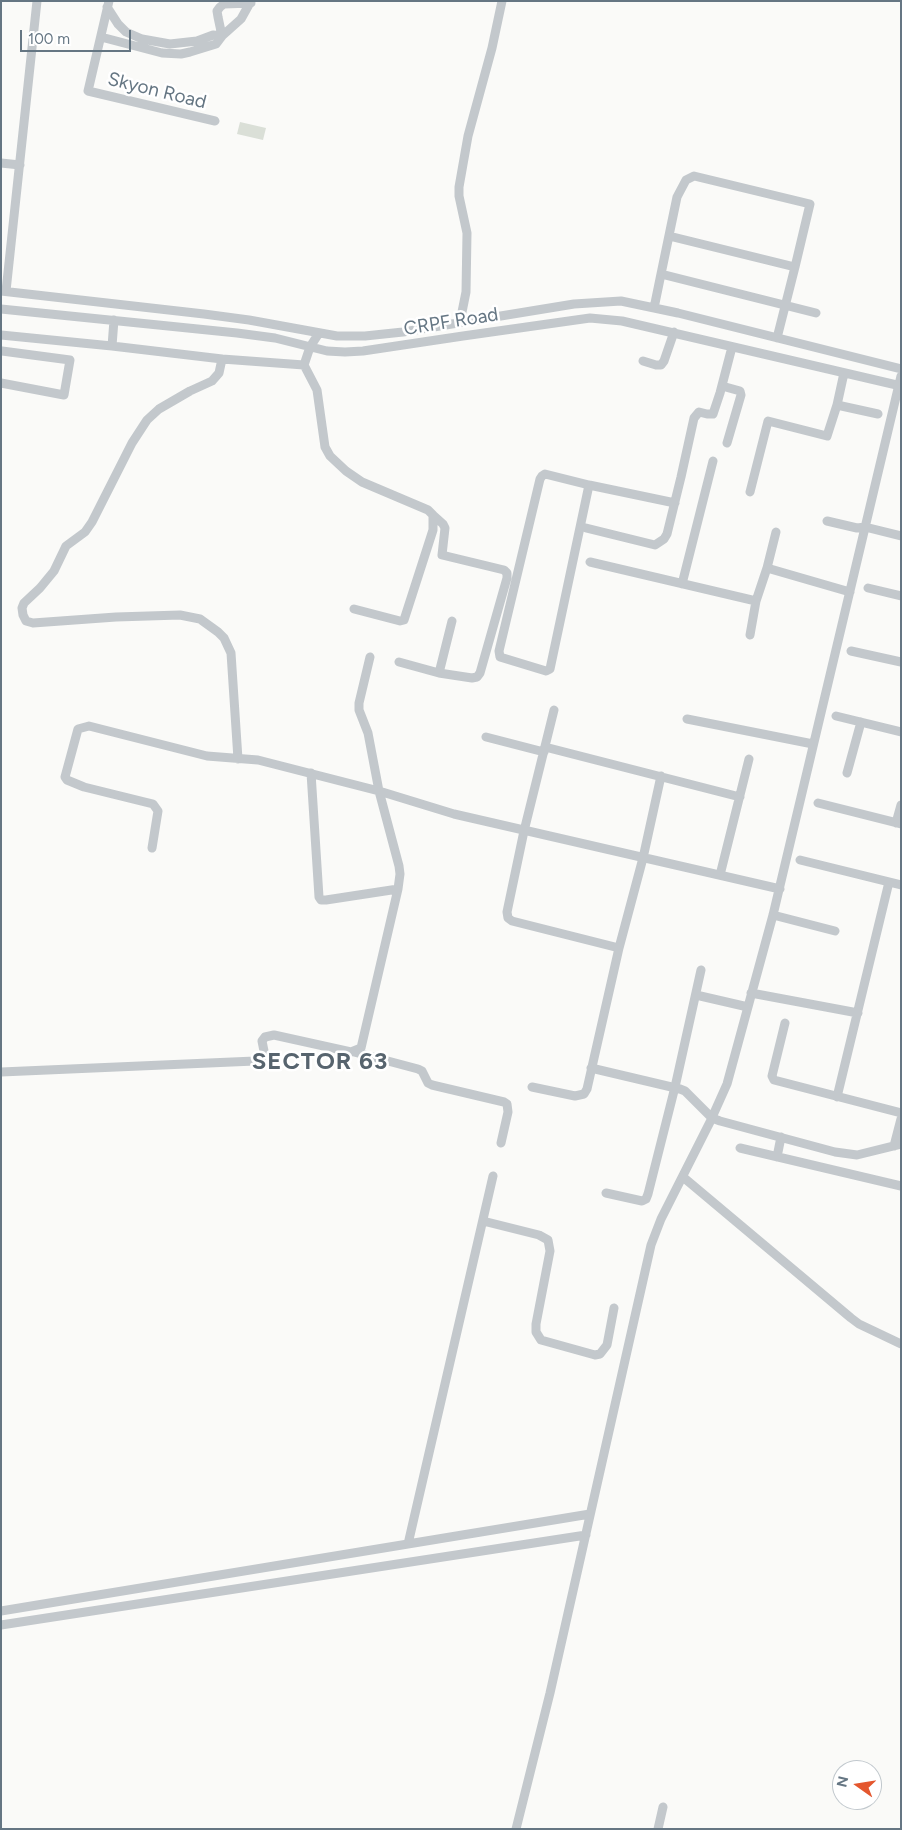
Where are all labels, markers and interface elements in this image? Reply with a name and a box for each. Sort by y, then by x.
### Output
scale bar [22,20,134,52]
text: 100 m [28,30,70,48]
street label: Skyon Road [105,68,209,114]
street label: CRPF Road [402,303,500,341]
district label: SECTOR 63 [251,1048,389,1076]
north arrow [832,1760,882,1810]
text: N [833,1775,852,1789]

